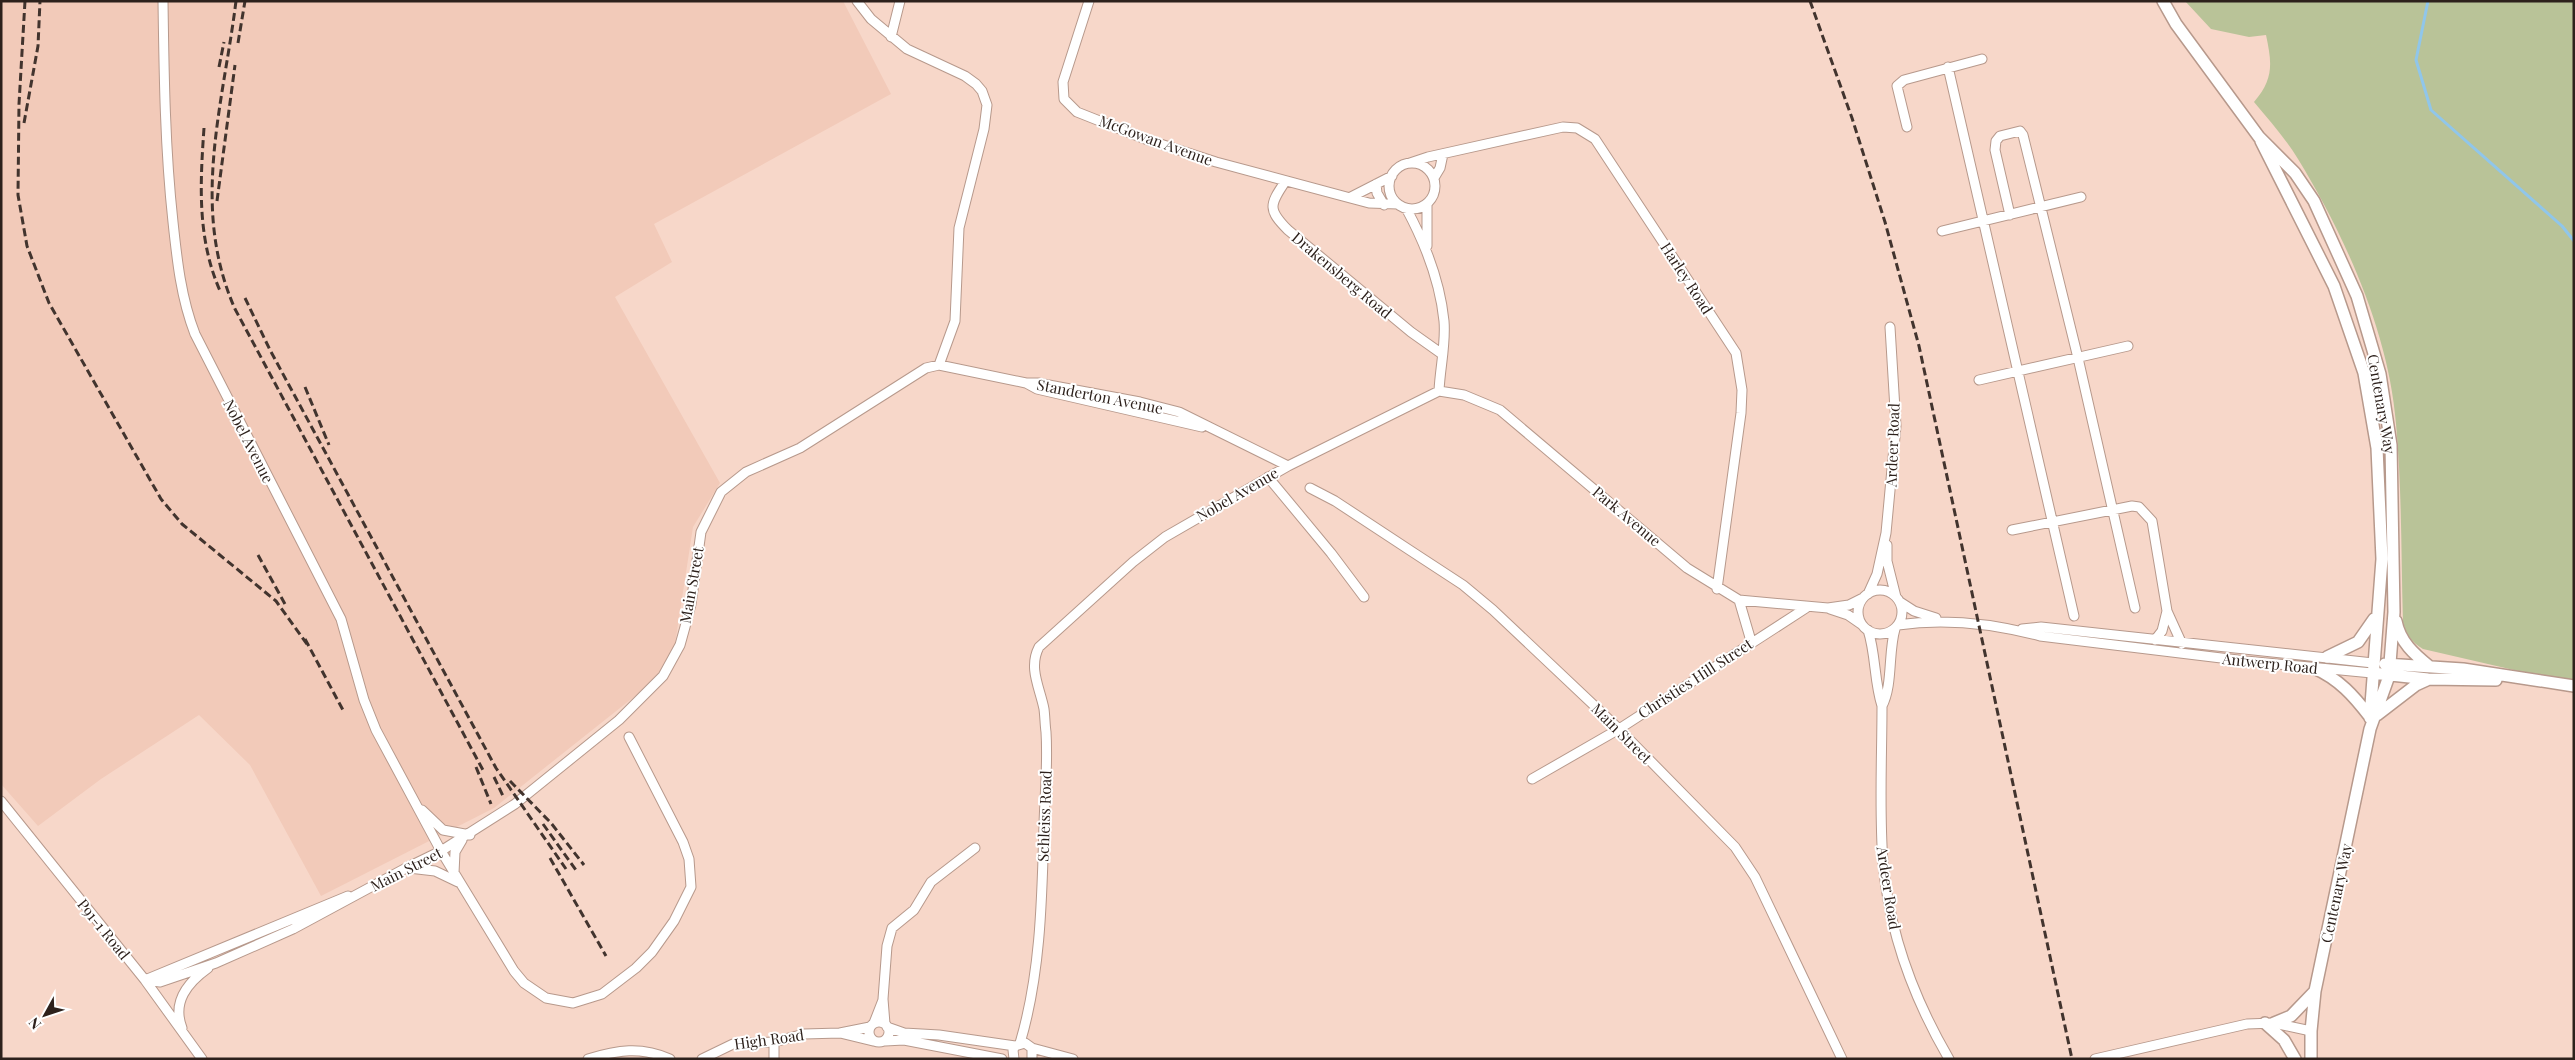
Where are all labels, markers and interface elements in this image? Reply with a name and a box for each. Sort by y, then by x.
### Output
street label: McGowan Avenue [1096,110,1216,170]
street label: Drakensberg Road [1288,227,1396,323]
street label: Harley Road [1656,238,1718,318]
street label: Centenary Way [2363,353,2401,456]
street label: Standerton Avenue [1035,374,1165,418]
street label: Nobel Avenue [219,396,279,486]
street label: Ardeer Road [1881,402,1903,488]
street label: Nobel Avenue [1192,462,1282,526]
street label: Park Avenue [1589,482,1665,550]
street label: Main Street [674,544,708,625]
street label: Christies Hill Street [1634,633,1757,723]
street label: Antwerp Road [2220,648,2319,678]
street label: Main Street [1587,698,1657,768]
street label: Schleiss Road [1032,770,1056,862]
street label: Centenary Way [2316,841,2356,944]
street label: Main Street [367,842,446,896]
street label: Ardeer Road [1872,844,1905,931]
street label: P91-1 Road [73,894,135,964]
north arrow [20,990,70,1040]
text: N [24,1014,45,1034]
street label: High Road [733,1024,806,1054]

